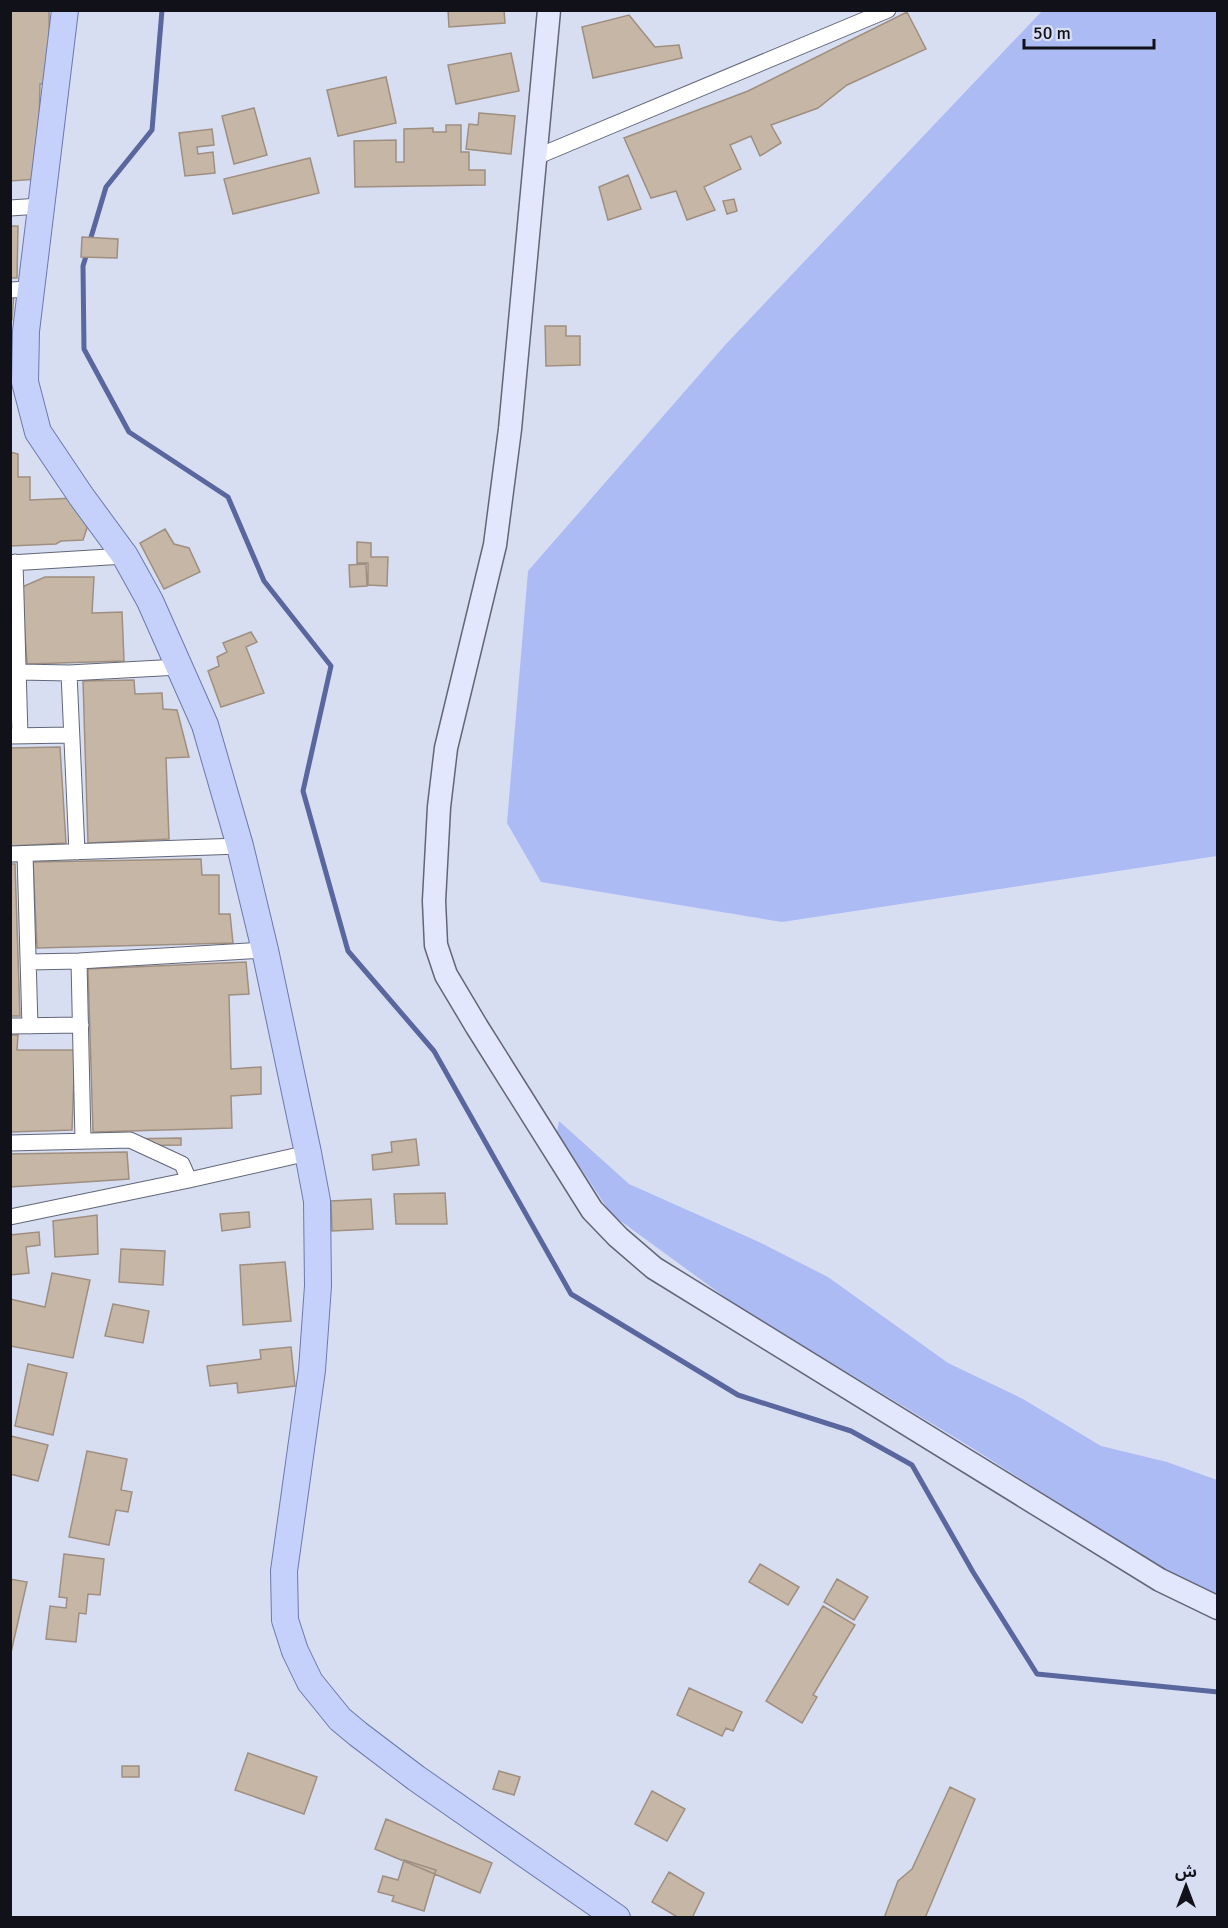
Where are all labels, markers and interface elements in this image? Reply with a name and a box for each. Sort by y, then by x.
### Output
scale bar [1024,12,1154,50]
text: 50 m [1033,22,1071,44]
north arrow [1156,1856,1216,1916]
text: ش [1175,1862,1197,1882]

